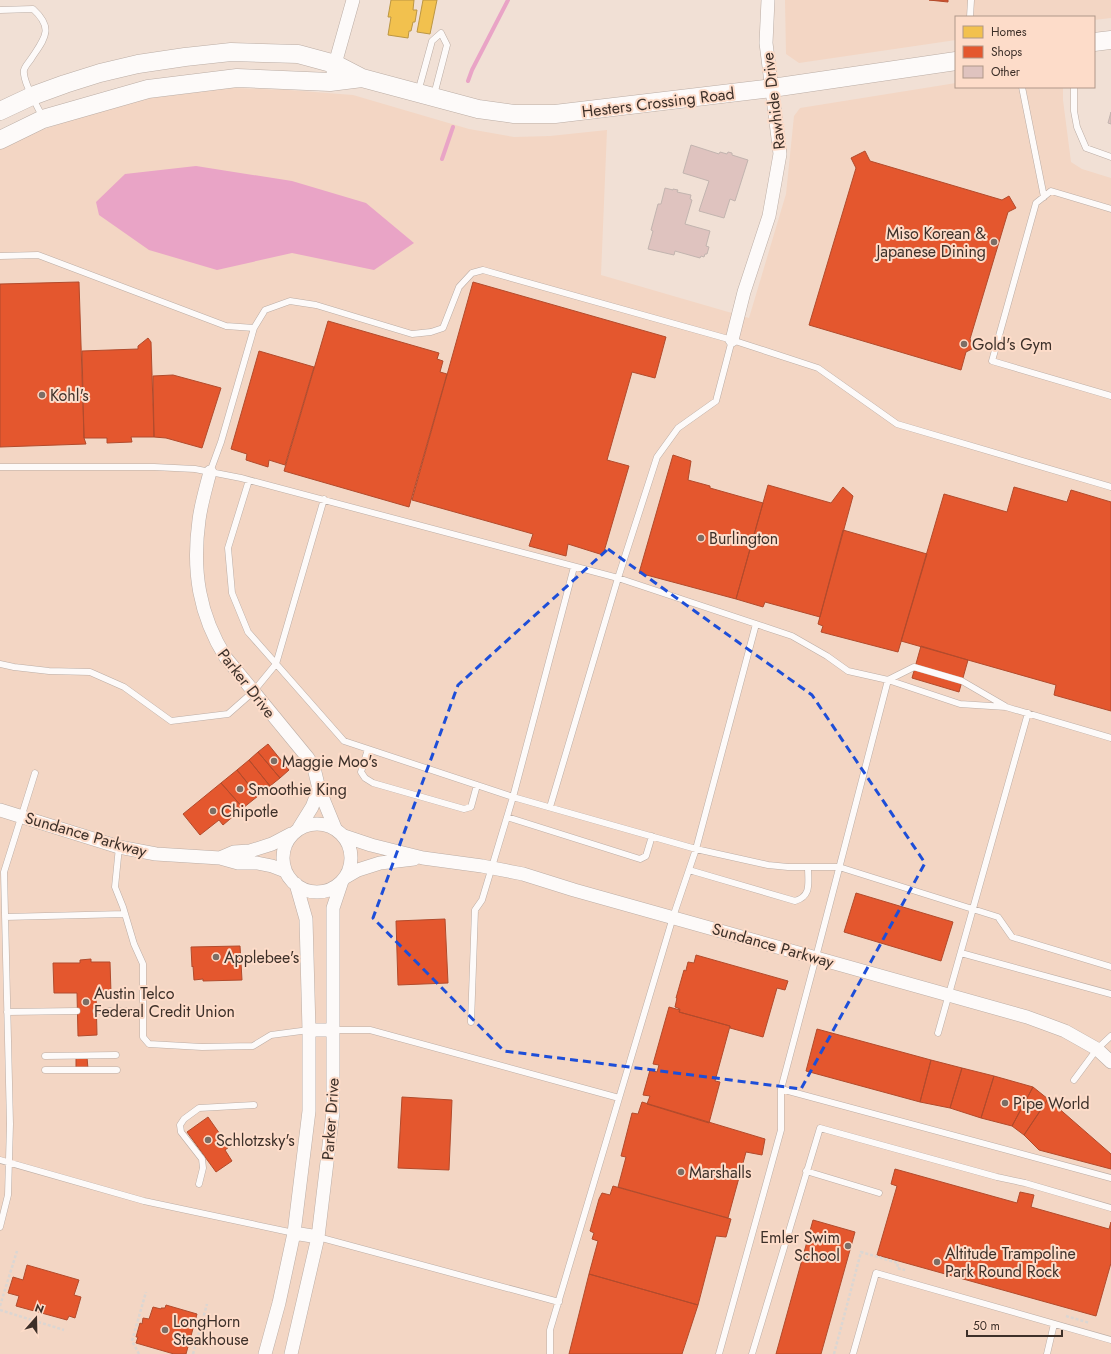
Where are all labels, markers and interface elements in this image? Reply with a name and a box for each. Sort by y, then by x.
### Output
legend [955,16,1095,88]
text: Homes [991,23,1027,41]
text: Shops [991,43,1022,61]
street label: Rawhide Drive [756,51,791,151]
text: Other [991,63,1021,81]
street label: Hesters Crossing Road [580,82,736,123]
place label: Miso Korean & Japanese Dining [874,222,986,263]
marker: Miso Korean & Japanese Dining [989,237,999,247]
place label: Gold's Gym [972,333,1052,356]
marker: Gold's Gym [959,339,969,349]
place label: Kohl's [50,384,89,407]
marker: Kohl's [37,390,47,400]
place label: Burlington [709,527,778,550]
marker: Burlington [696,533,706,543]
street label: Parker Drive [212,644,281,723]
place label: Maggie Moo's [282,750,377,773]
marker: Maggie Moo's [269,756,279,766]
place label: Smoothie King [248,778,347,801]
marker: Smoothie King [235,784,245,794]
place label: Chipotle [221,800,278,823]
street label: Sundance Parkway [22,806,150,863]
marker: Chipotle [208,806,218,816]
street label: Sundance Parkway [709,917,837,974]
place label: Applebee's [224,946,299,969]
marker: Applebee's [211,952,221,962]
place label: Austin Telco Federal Credit Union [94,982,235,1023]
marker: Austin Telco Federal Credit Union [81,997,91,1007]
street label: Parker Drive [316,1077,345,1161]
place label: Pipe World [1013,1092,1090,1115]
marker: Pipe World [1000,1098,1010,1108]
place label: Schlotzsky's [216,1129,295,1152]
marker: Schlotzsky's [203,1135,213,1145]
place label: Marshalls [689,1161,752,1184]
marker: Marshalls [676,1167,686,1177]
place label: Emler Swim School [760,1226,840,1267]
marker: Emler Swim School [843,1241,853,1251]
place label: Altitude Trampoline Park Round Rock [945,1242,1076,1283]
marker: Altitude Trampoline Park Round Rock [932,1257,942,1267]
north arrow [16,1298,56,1338]
text: N [33,1300,46,1318]
place label: LongHorn Steakhouse [173,1310,249,1351]
scale bar [967,1312,1062,1338]
text: 50 m [973,1317,1000,1335]
marker: LongHorn Steakhouse [160,1325,170,1335]

